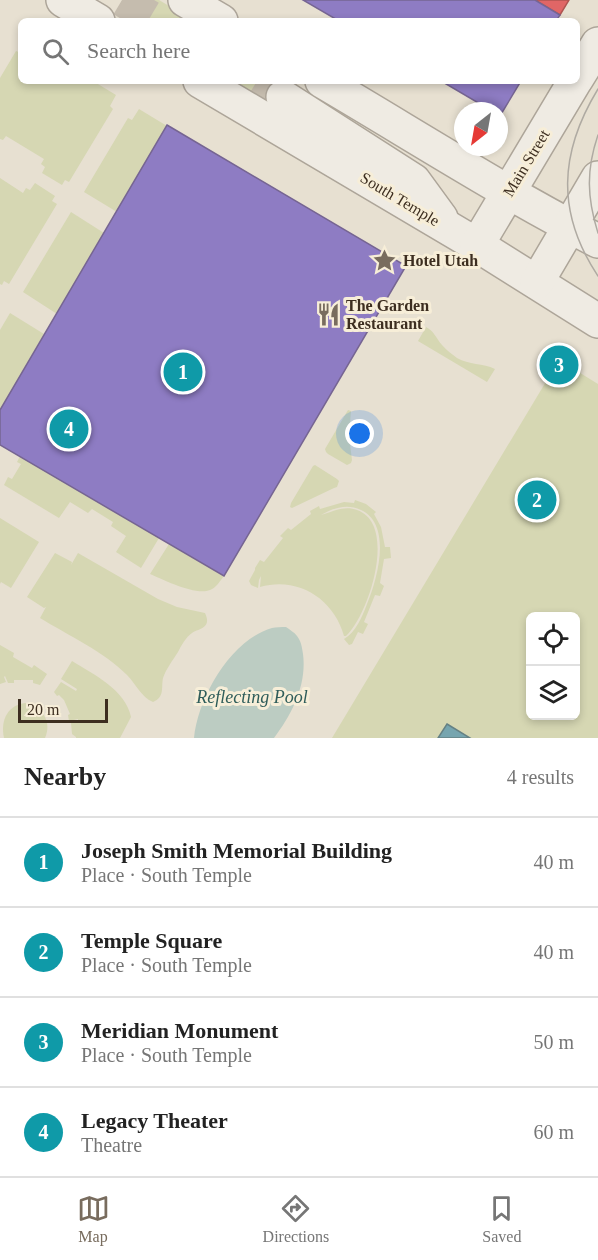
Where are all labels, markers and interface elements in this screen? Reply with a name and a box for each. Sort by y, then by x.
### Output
search box [18,18,580,84]
icon: search [39,35,72,68]
text: Search here [87,38,190,63]
north arrow [454,102,508,156]
street label: Main Street [499,126,553,200]
street label: South Temple [357,169,442,230]
place icon: Hotel Utah [372,247,398,273]
place label: Hotel Utah [403,252,478,269]
place label: The Garden Restaurant [346,297,429,332]
restaurant icon: The Garden Restaurant [315,301,341,327]
pin: 3 [540,342,578,388]
pin: 1 [164,350,202,394]
pin: 4 [50,406,88,452]
your location [345,419,374,448]
pin: 2 [518,478,556,522]
map controls [526,612,580,720]
button: locate [526,612,580,666]
button: layers [526,666,580,720]
water label: Reflecting Pool [195,687,308,707]
scale bar [18,696,108,724]
text: 20 m [27,701,59,718]
text: Nearby [24,762,106,791]
text: 4 results [507,766,574,788]
text: Joseph Smith Memorial Building [81,838,392,863]
text: 1 [39,851,49,873]
text: 40 m [533,851,574,873]
text: Place · South Temple [81,864,252,886]
text: Temple Square [81,928,222,953]
text: 2 [39,941,49,963]
text: 40 m [533,941,574,963]
text: Place · South Temple [81,954,252,976]
text: Meridian Monument [81,1018,278,1043]
text: 3 [39,1031,49,1053]
text: 50 m [533,1031,574,1053]
text: Place · South Temple [81,1044,252,1066]
text: Legacy Theater [81,1108,228,1133]
text: 4 [39,1121,49,1143]
text: 60 m [533,1121,574,1143]
text: Theatre [81,1134,142,1156]
tab: Map [77,1192,110,1246]
tab: Directions [263,1192,329,1246]
tab: Saved [482,1192,521,1246]

